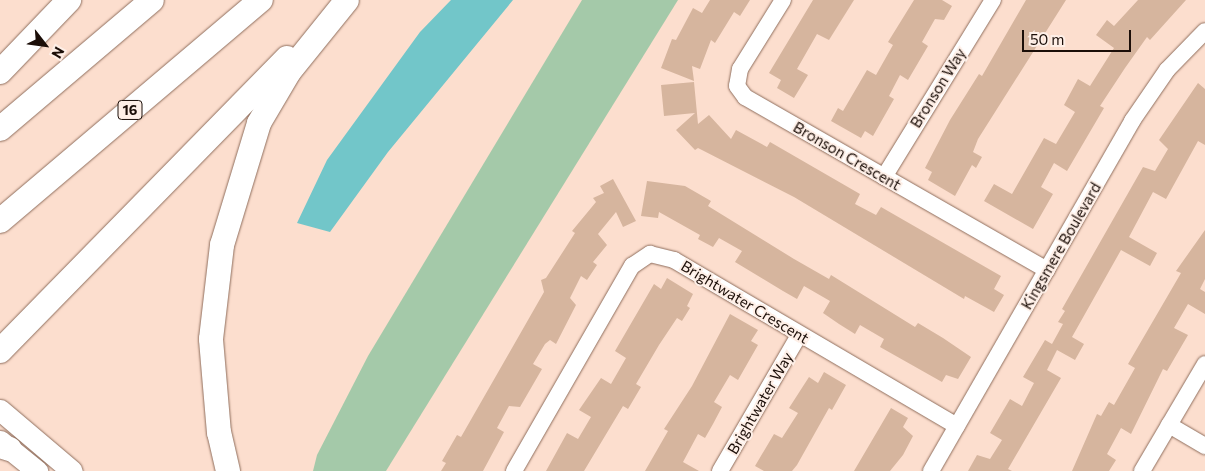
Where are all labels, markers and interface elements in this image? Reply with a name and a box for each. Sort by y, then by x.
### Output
north arrow [20,20,70,70]
scale bar [1025,20,1134,52]
text: 50 m [1030,30,1064,48]
text: N [48,44,68,62]
street label: Bronson Way [906,45,970,131]
road number: 16 [118,98,142,122]
street label: Bronson Crescent [790,118,904,194]
street label: Kingsmere Boulevard [1017,179,1105,313]
street label: Brightwater Crescent [678,257,812,347]
street label: Brightwater Way [723,349,797,457]

